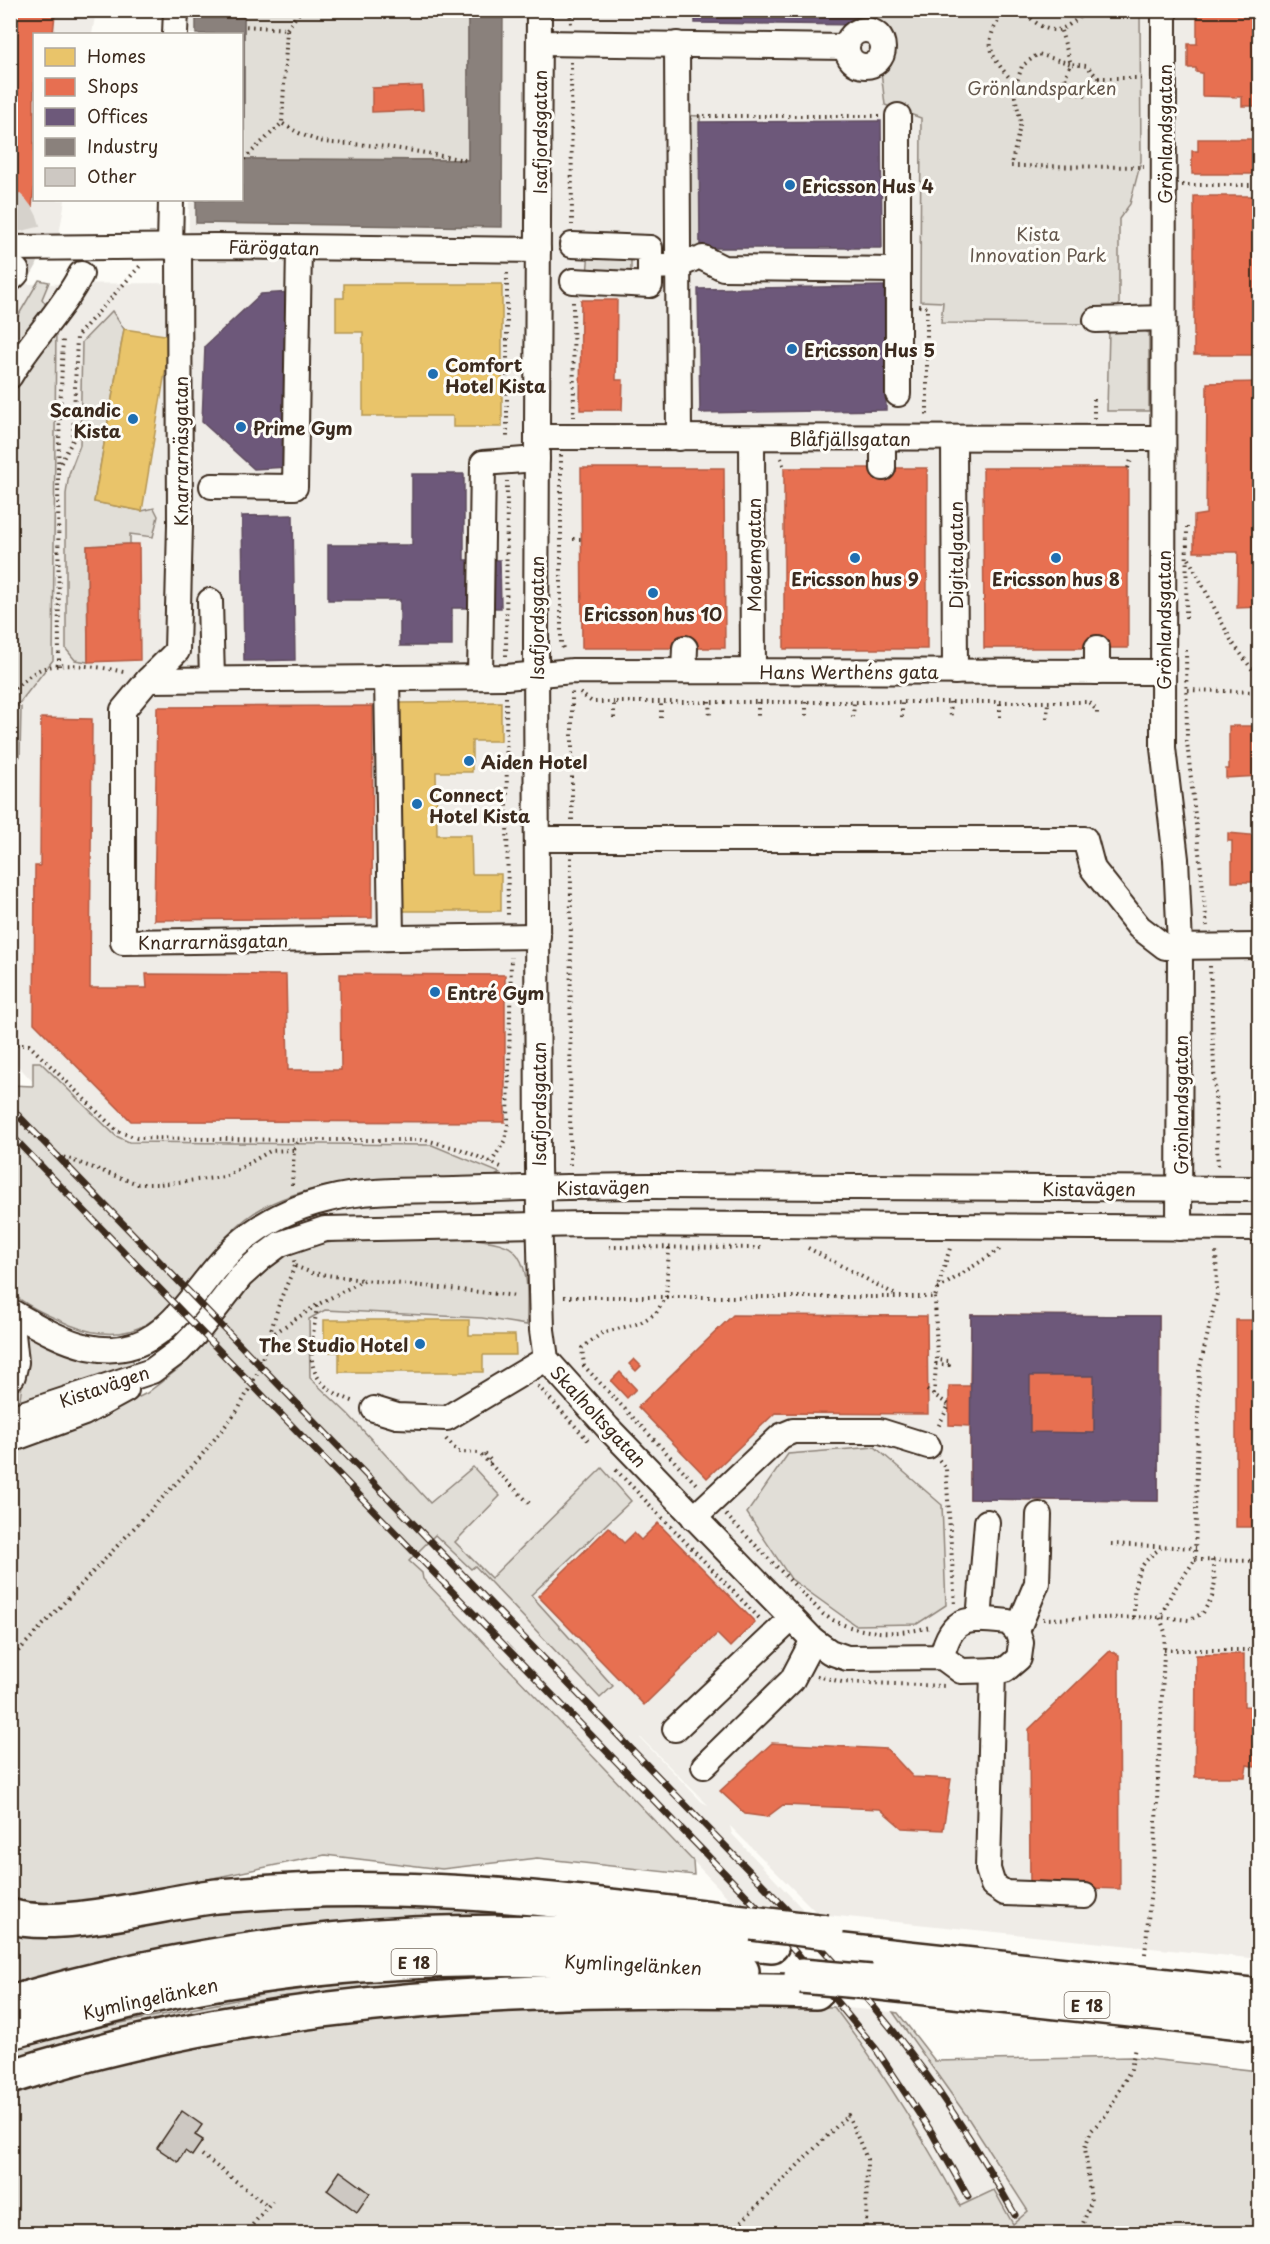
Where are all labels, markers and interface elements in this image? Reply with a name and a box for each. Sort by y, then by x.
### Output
legend [33,33,243,201]
text: Homes [87,42,145,69]
street label: Grönlandsgatan [1151,64,1178,204]
street label: Isafjordsgatan [526,70,553,194]
text: Shops [87,72,138,99]
park label: Grönlandsparken [967,74,1117,101]
text: Offices [87,102,148,129]
text: Industry [87,132,158,159]
text: Other [87,162,137,189]
place label: Ericsson Hus 4 [802,172,934,199]
marker: Ericsson Hus 4 [783,178,797,192]
park label: Kista Innovation Park [969,220,1107,268]
street label: Färögatan [228,233,320,261]
place label: Ericsson Hus 5 [804,336,935,363]
marker: Ericsson Hus 5 [785,342,799,356]
place label: Comfort Hotel Kista [445,351,546,399]
marker: Comfort Hotel Kista [426,367,440,381]
street label: Knarrarnäsgatan [167,376,194,526]
place label: Scandic Kista [50,396,121,444]
marker: Scandic Kista [126,412,140,426]
place label: Prime Gym [253,414,353,441]
marker: Prime Gym [234,420,248,434]
street label: Blåfjällsgatan [789,425,911,452]
street label: Modemgatan [740,498,767,612]
street label: Digitalgatan [942,501,969,609]
street label: Grönlandsgatan [1150,550,1177,690]
marker: Ericsson hus 9 [848,551,862,565]
marker: Ericsson hus 8 [1049,551,1063,565]
street label: Isafjordsgatan [523,556,550,680]
place label: Ericsson hus 9 [791,565,919,592]
place label: Ericsson hus 8 [992,565,1120,592]
marker: Ericsson hus 10 [646,586,660,600]
place label: Ericsson hus 10 [584,600,722,627]
street label: Hans Werthéns gata [759,658,939,685]
place label: Aiden Hotel [481,748,587,775]
marker: Aiden Hotel [462,754,476,768]
place label: Connect Hotel Kista [429,781,530,829]
marker: Connect Hotel Kista [410,797,424,811]
street label: Knarrarnäsgatan [138,926,288,956]
place label: Entré Gym [447,979,544,1006]
marker: Entré Gym [428,985,442,999]
street label: Grönlandsgatan [1167,1035,1194,1175]
street label: Isafjordsgatan [525,1042,552,1166]
street label: Kistavägen [556,1173,650,1201]
street label: Kistavägen [1042,1175,1136,1202]
place label: The Studio Hotel [259,1331,408,1358]
marker: The Studio Hotel [413,1337,427,1351]
street label: Kistavägen [55,1358,153,1414]
street label: Skalholtsgatan [544,1359,654,1473]
street label: Kymlingelänken [563,1947,703,1981]
road number: E 18 [392,1949,436,1975]
street label: Kymlingelänken [80,1970,220,2026]
road number: E 18 [1064,1992,1110,2018]

